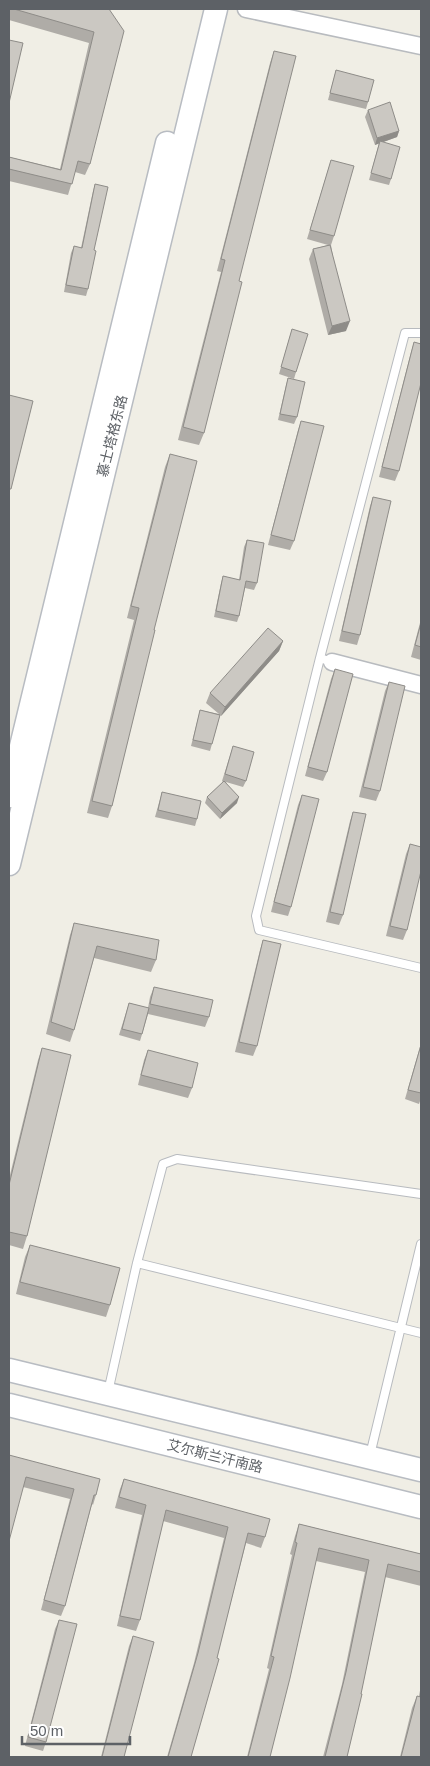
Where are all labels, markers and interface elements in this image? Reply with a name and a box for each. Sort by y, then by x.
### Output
street label: 慕士塔格东路 [94,393,130,479]
street label: 艾尔斯兰汗南路 [166,1436,264,1476]
scale bar [22,1714,130,1746]
text: 50 m [30,1722,63,1739]

